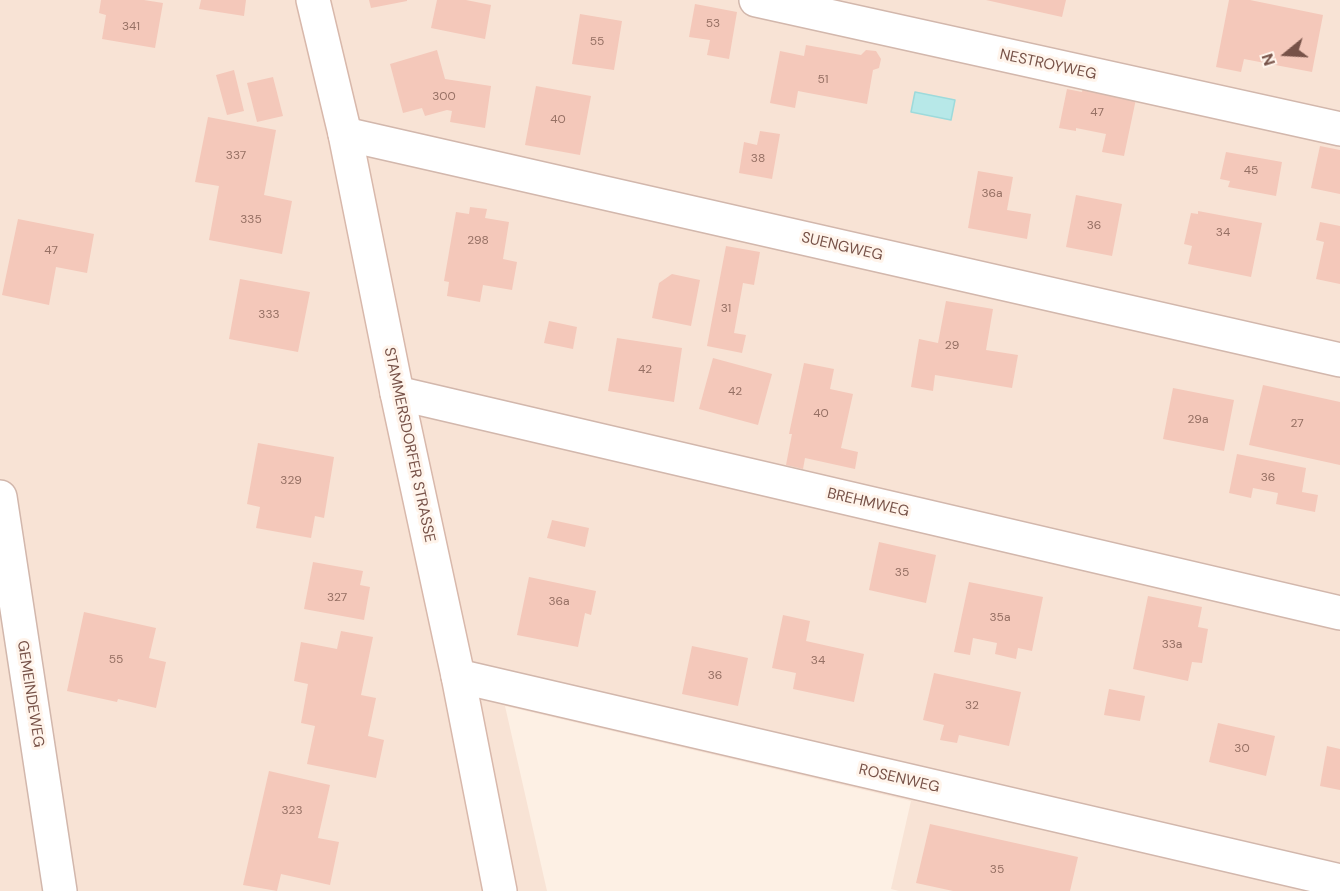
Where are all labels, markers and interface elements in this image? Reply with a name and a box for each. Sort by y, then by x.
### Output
house number: 53 [706,17,720,31]
house number: 341 [122,20,140,34]
north arrow [1256,24,1316,84]
house number: 55 [590,35,604,49]
street label: NESTROYWEG [998,46,1098,84]
text: N [1257,51,1280,69]
house number: 51 [817,73,829,87]
house number: 300 [432,90,456,104]
house number: 47 [1090,106,1104,120]
house number: 40 [550,113,566,127]
house number: 337 [226,149,246,163]
house number: 38 [751,152,765,166]
house number: 45 [1244,164,1258,178]
house number: 36a [981,187,1003,201]
house number: 335 [240,213,262,227]
house number: 36 [1087,219,1101,233]
house number: 34 [1216,226,1230,240]
street label: SUENGWEG [799,229,885,265]
house number: 298 [467,234,489,248]
house number: 47 [44,244,58,258]
house number: 31 [721,302,731,316]
house number: 333 [258,308,280,322]
house number: 29 [945,339,959,353]
street label: STAMMERSDORFER STRASSE [380,346,438,544]
house number: 42 [638,363,652,377]
house number: 42 [728,385,742,399]
house number: 40 [813,407,829,421]
house number: 29a [1188,413,1208,427]
house number: 27 [1290,417,1304,431]
house number: 36 [1261,471,1275,485]
house number: 329 [280,474,302,488]
street label: BREHMWEG [825,485,911,521]
house number: 35 [895,566,909,580]
house number: 327 [327,591,347,605]
house number: 36a [548,595,570,609]
house number: 35a [990,611,1010,625]
house number: 33a [1162,638,1182,652]
street label: GEMEINDEWEG [13,639,47,749]
house number: 55 [109,653,123,667]
house number: 34 [811,654,825,668]
house number: 36 [708,669,722,683]
house number: 32 [965,699,979,713]
house number: 30 [1234,742,1250,756]
street label: ROSENWEG [857,761,941,797]
house number: 323 [281,804,303,818]
house number: 35 [990,863,1004,877]

